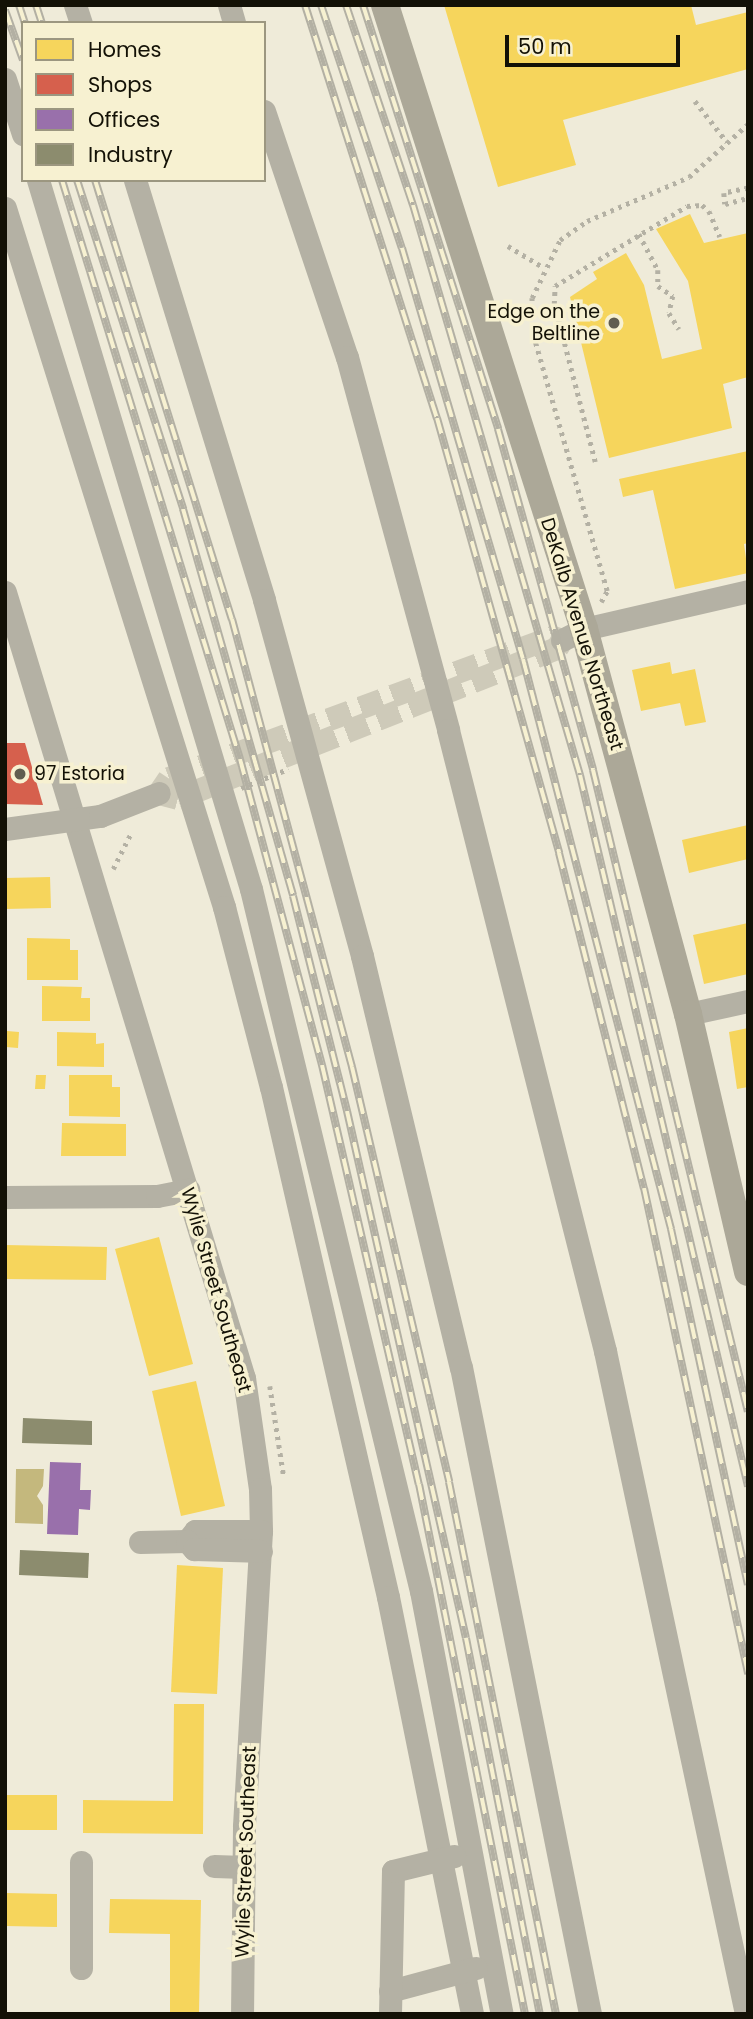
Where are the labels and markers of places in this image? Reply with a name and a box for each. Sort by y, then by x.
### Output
place label: Edge on the Beltline [487,301,600,345]
marker: Edge on the Beltline [606,315,622,331]
place label: 97 Estoria [34,763,125,785]
marker: 97 Estoria [12,766,28,782]

